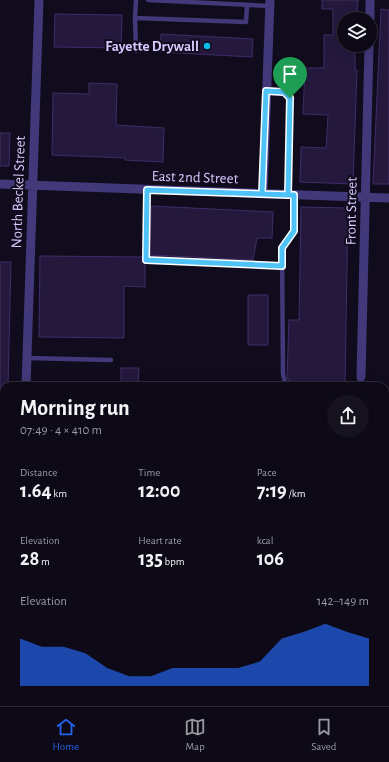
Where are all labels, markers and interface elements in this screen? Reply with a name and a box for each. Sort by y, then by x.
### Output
map controls [337,12,377,52]
button: layers [337,12,377,52]
place label: Fayette Drywall [105,39,199,54]
marker: Fayette Drywall [202,41,212,51]
pin [273,57,307,98]
icon: arrive [279,63,301,85]
street label: North Beckel Street [9,135,28,249]
street label: East 2nd Street [151,168,239,187]
street label: Front Street [343,177,360,245]
button: share [327,395,369,437]
text: Morning run [20,397,130,419]
text: 07:49 · 4 × 410 m [20,424,102,437]
text: Distance [20,467,57,478]
text: Time [138,467,160,478]
text: Pace [257,467,276,478]
text: 1.64 [20,481,52,501]
text: 12:00 [138,481,180,501]
text: 7:19 [257,481,287,501]
text: km [52,488,67,499]
text: /km [287,488,306,499]
text: Elevation [20,535,60,546]
text: Heart rate [138,535,182,546]
text: kcal [257,535,273,546]
text: 28 [20,549,39,569]
text: 135 [138,549,163,569]
text: 106 [257,549,284,569]
text: m [39,556,50,567]
text: bpm [163,556,185,567]
text: Elevation [20,595,67,608]
text: 142–149 m [317,595,369,608]
tab: Home [53,716,79,753]
tab: Map [184,716,206,753]
tab: Saved [311,716,336,753]

